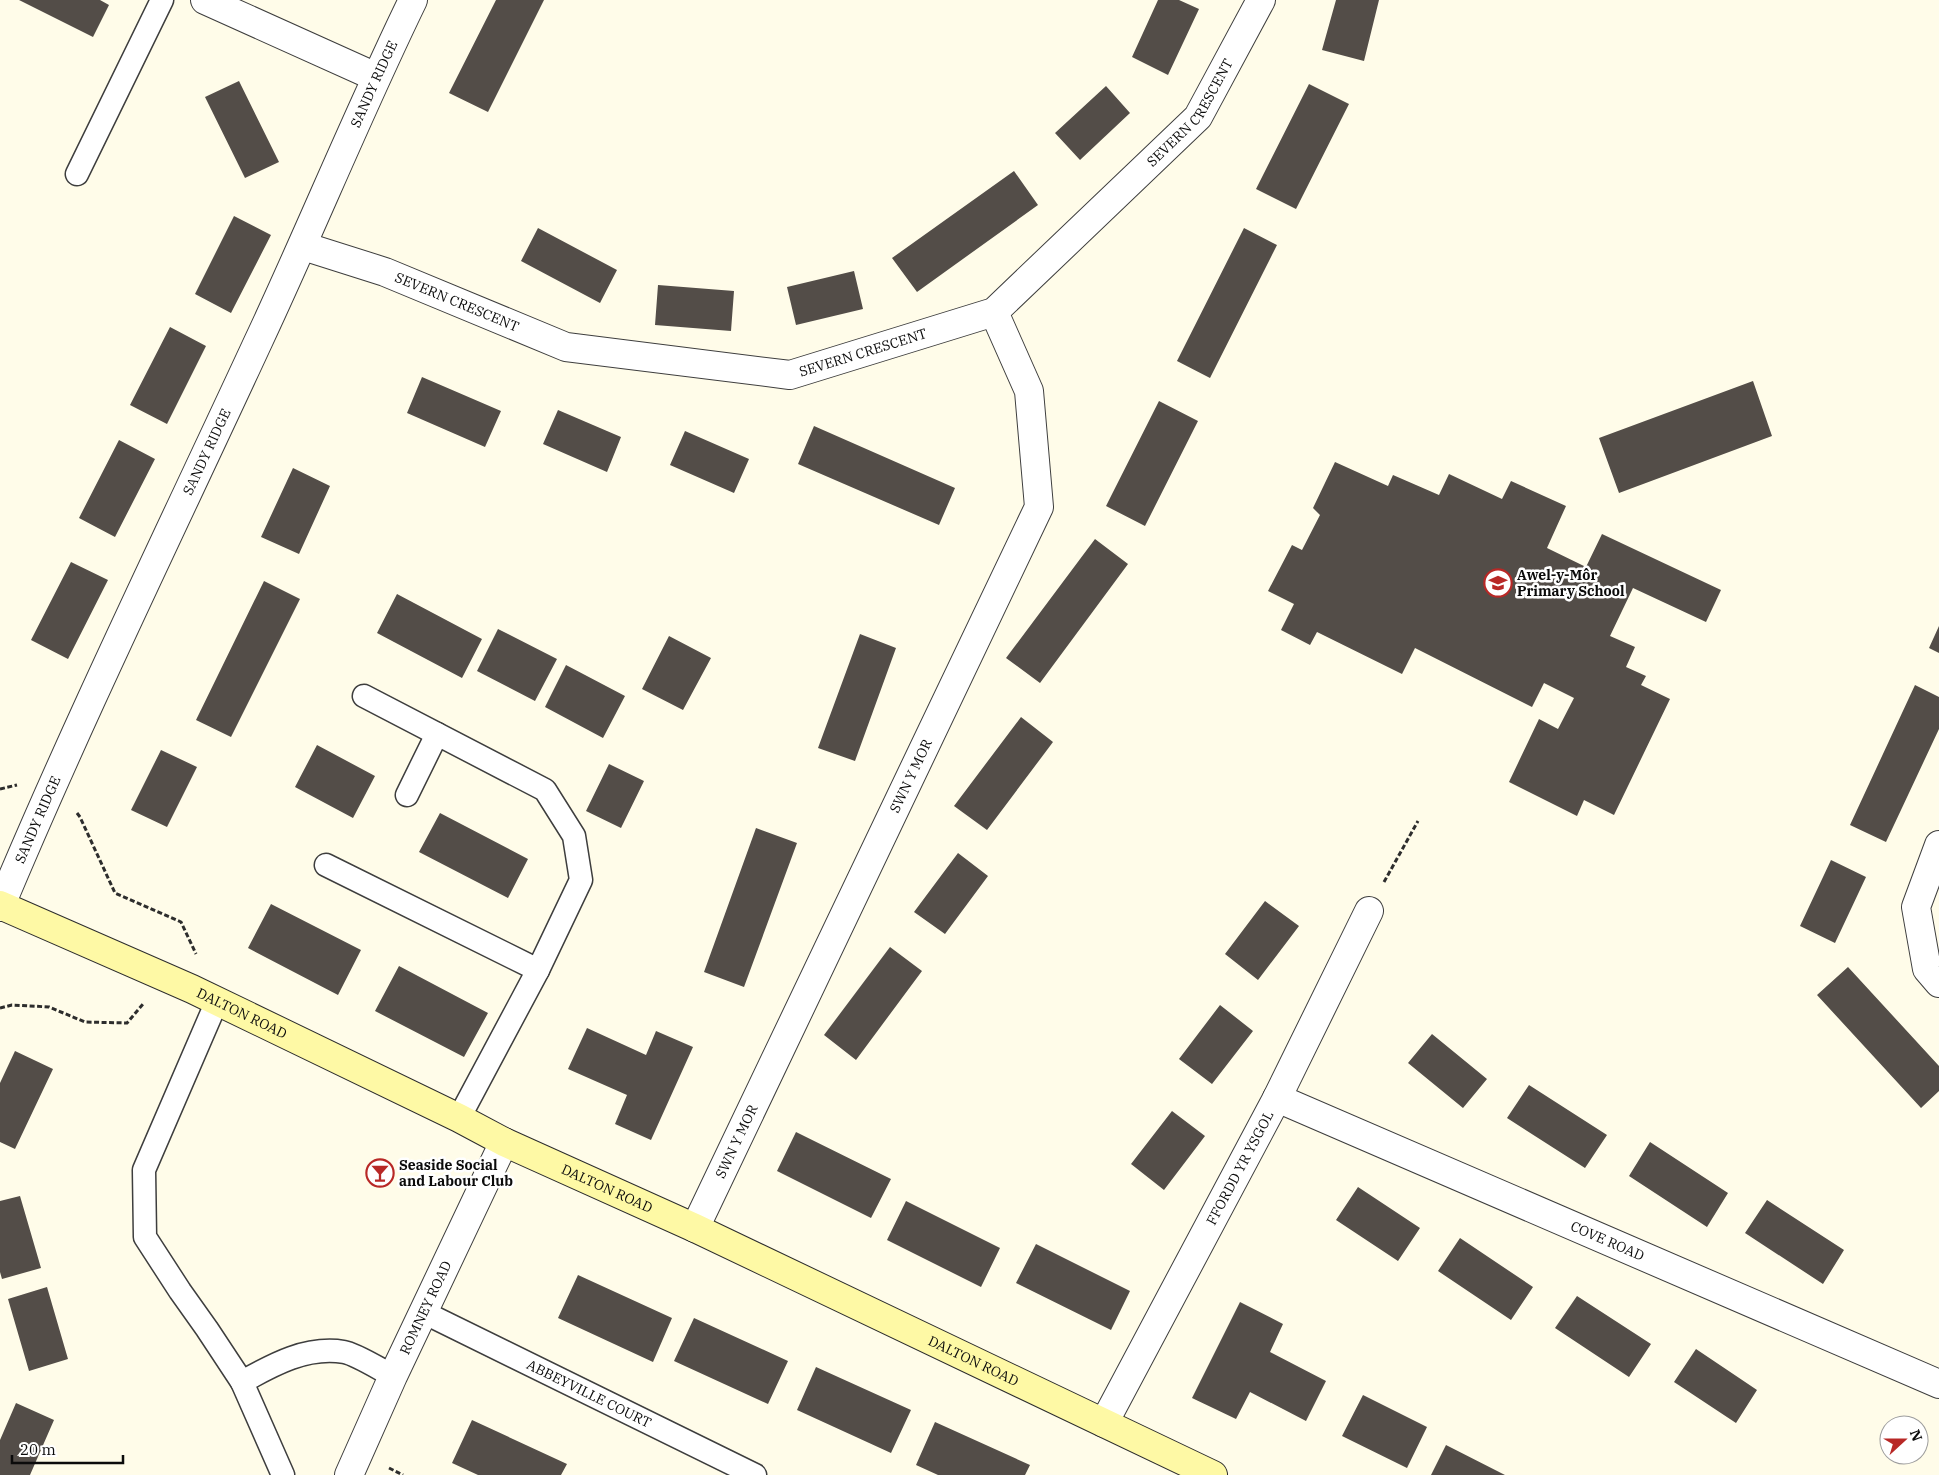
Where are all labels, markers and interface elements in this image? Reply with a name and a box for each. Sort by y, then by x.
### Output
street label: SANDY RIDGE [346,38,401,130]
street label: SEVERN CRESCENT [1143,56,1237,170]
street label: SEVERN CRESCENT [392,268,522,336]
street label: SEVERN CRESCENT [797,324,929,381]
street label: SANDY RIDGE [179,406,235,498]
place label: Awel-y-Môr Primary School [1517,566,1625,600]
school or university icon: Awel-y-Môr Primary School [1483,568,1513,598]
street label: SWN Y MOR [885,735,936,816]
street label: SANDY RIDGE [11,773,65,866]
street label: DALTON ROAD [194,984,290,1043]
street label: SWN Y MOR [711,1101,762,1181]
street label: FFORDD YR YSGOL [1202,1108,1278,1228]
place label: Seaside Social and Labour Club [399,1156,513,1190]
bar icon: Seaside Social and Labour Club [365,1158,395,1188]
street label: DALTON ROAD [558,1160,656,1217]
street label: COVE ROAD [1568,1217,1647,1265]
street label: ROMNEY ROAD [395,1258,455,1357]
street label: DALTON ROAD [925,1331,1022,1390]
street label: ABBEYVILLE COURT [524,1355,654,1432]
north arrow [1879,1415,1929,1465]
text: N [1906,1427,1927,1444]
scale bar [12,1432,124,1464]
text: 20 m [20,1440,56,1459]

